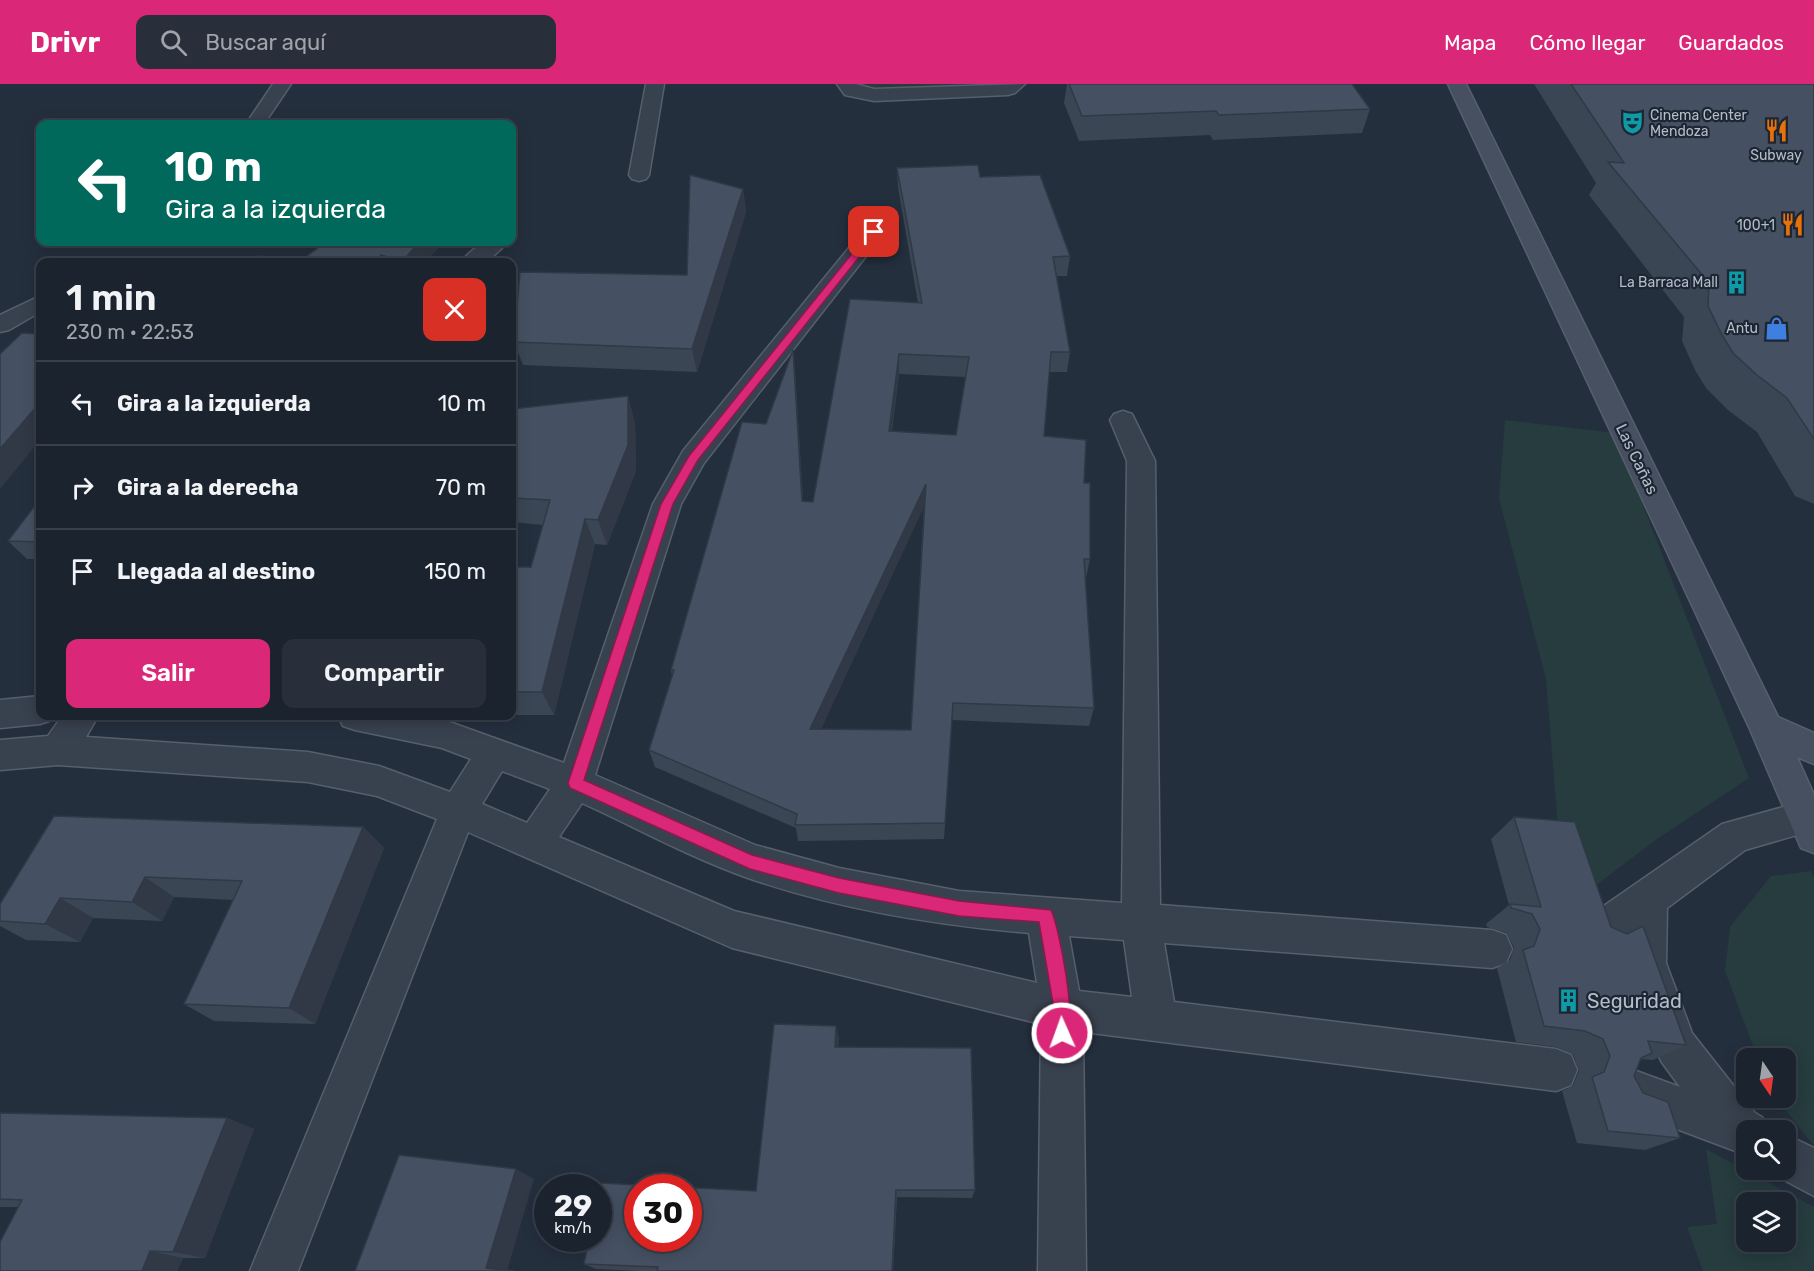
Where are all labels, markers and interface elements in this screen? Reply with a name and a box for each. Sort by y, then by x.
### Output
search box [136,15,556,69]
text: Drivr [30,26,100,59]
icon: search [157,26,190,59]
text: Buscar aquí [205,29,326,56]
text: Mapa [1444,30,1496,55]
text: Cómo llegar [1529,30,1645,55]
text: Guardados [1678,30,1784,55]
place label: Cinema Center Mendoza [1650,107,1748,140]
theatre icon: Cinema Center Mendoza [1619,110,1645,136]
restaurant icon: Subway [1763,118,1789,144]
text: 10 m [165,142,262,192]
icon: left [66,144,144,222]
place label: Subway [1750,147,1802,164]
text: Gira a la izquierda [165,193,386,225]
pin [848,206,899,257]
restaurant icon: 100+1 [1780,212,1806,238]
icon: arrive [857,215,890,248]
place label: 100+1 [1737,217,1775,234]
building icon: La Barraca Mall [1723,269,1749,295]
place label: La Barraca Mall [1619,274,1718,291]
text: 1 min [66,276,157,319]
button: close [423,278,486,341]
shop icon: Antu [1763,315,1789,341]
text: 230 m · 22:53 [66,320,194,344]
place label: Antu [1726,320,1758,337]
icon: left [66,387,99,420]
text: Gira a la izquierda [117,390,311,417]
text: 10 m [438,390,486,417]
street label: Las Cañas [1612,421,1662,497]
icon: right [66,471,99,504]
text: Gira a la derecha [117,474,298,501]
text: 70 m [436,474,486,501]
icon: arrive [66,555,99,588]
text: Llegada al destino [117,558,315,585]
text: 150 m [425,558,486,585]
button: Salir [66,639,270,708]
button: Compartir [282,639,486,708]
building icon: Seguridad [1556,988,1582,1014]
place label: Seguridad [1587,989,1682,1013]
position arrow [1030,1001,1094,1065]
north arrow [1736,1048,1796,1108]
map controls [1736,1048,1796,1252]
button: search [1736,1120,1796,1180]
speed limit sign: 30 [624,1174,702,1252]
text: 29 [554,1188,592,1224]
button: layers [1736,1192,1796,1252]
text: km/h [554,1219,592,1237]

